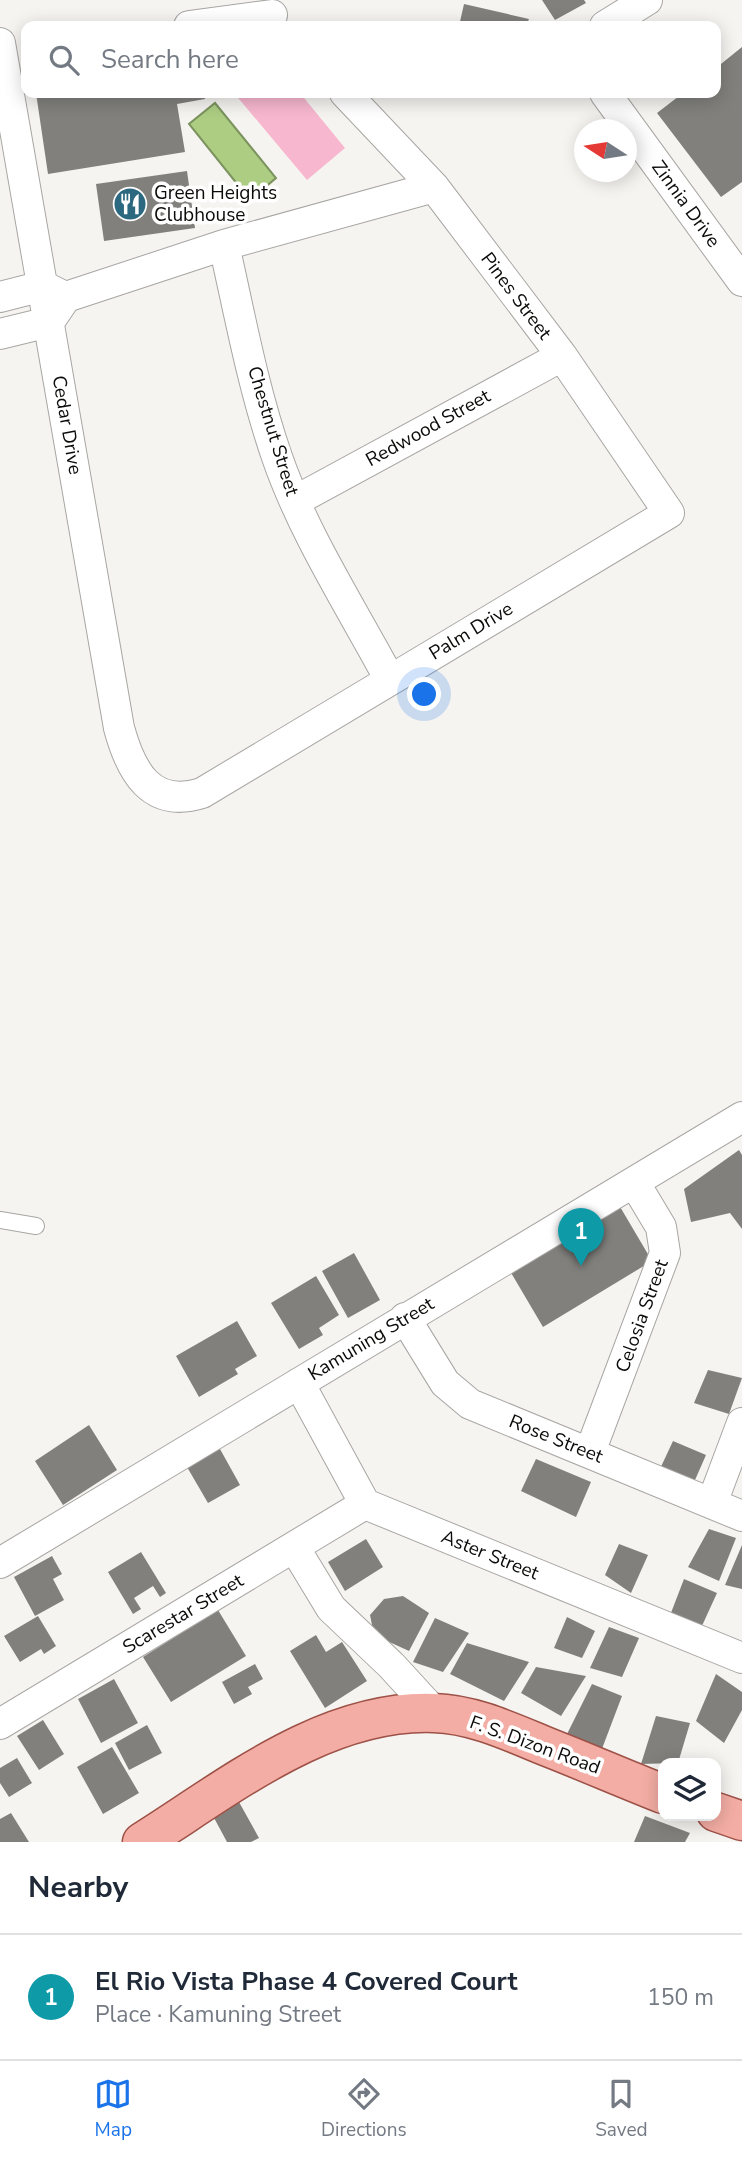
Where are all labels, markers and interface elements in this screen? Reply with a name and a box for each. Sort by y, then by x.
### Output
search box [21,21,721,98]
icon: search [45,41,83,79]
text: Search here [101,42,239,77]
north arrow [574,119,637,182]
street label: Zinnia Drive [646,155,726,253]
place label: Green Heights Clubhouse [154,180,277,228]
restaurant icon: Green Heights Clubhouse [111,185,149,223]
street label: Pines Street [475,247,558,345]
street label: Chestnut Street [241,363,305,499]
street label: Cedar Drive [46,373,88,477]
street label: Redwood Street [361,383,495,473]
street label: Palm Drive [424,596,518,666]
your location [407,677,441,711]
pin: 1 [558,1208,604,1266]
street label: Celosia Street [609,1255,675,1376]
street label: Kamuning Street [303,1291,439,1387]
street label: Rose Street [505,1408,607,1470]
street label: Aster Street [437,1524,543,1586]
street label: Scarestar Street [118,1568,249,1660]
street label: F. S. Dizon Road [466,1709,604,1781]
map controls [658,1758,721,1821]
button: layers [658,1758,721,1821]
text: Nearby [28,1867,128,1908]
text: El Rio Vista Phase 4 Covered Court [95,1964,517,1999]
text: 1 [44,1982,58,2013]
text: 150 m [647,1982,714,2013]
text: Place · Kamuning Street [95,1999,341,2030]
tab: Map [94,2075,132,2143]
tab: Directions [321,2075,407,2143]
tab: Saved [595,2075,648,2143]

